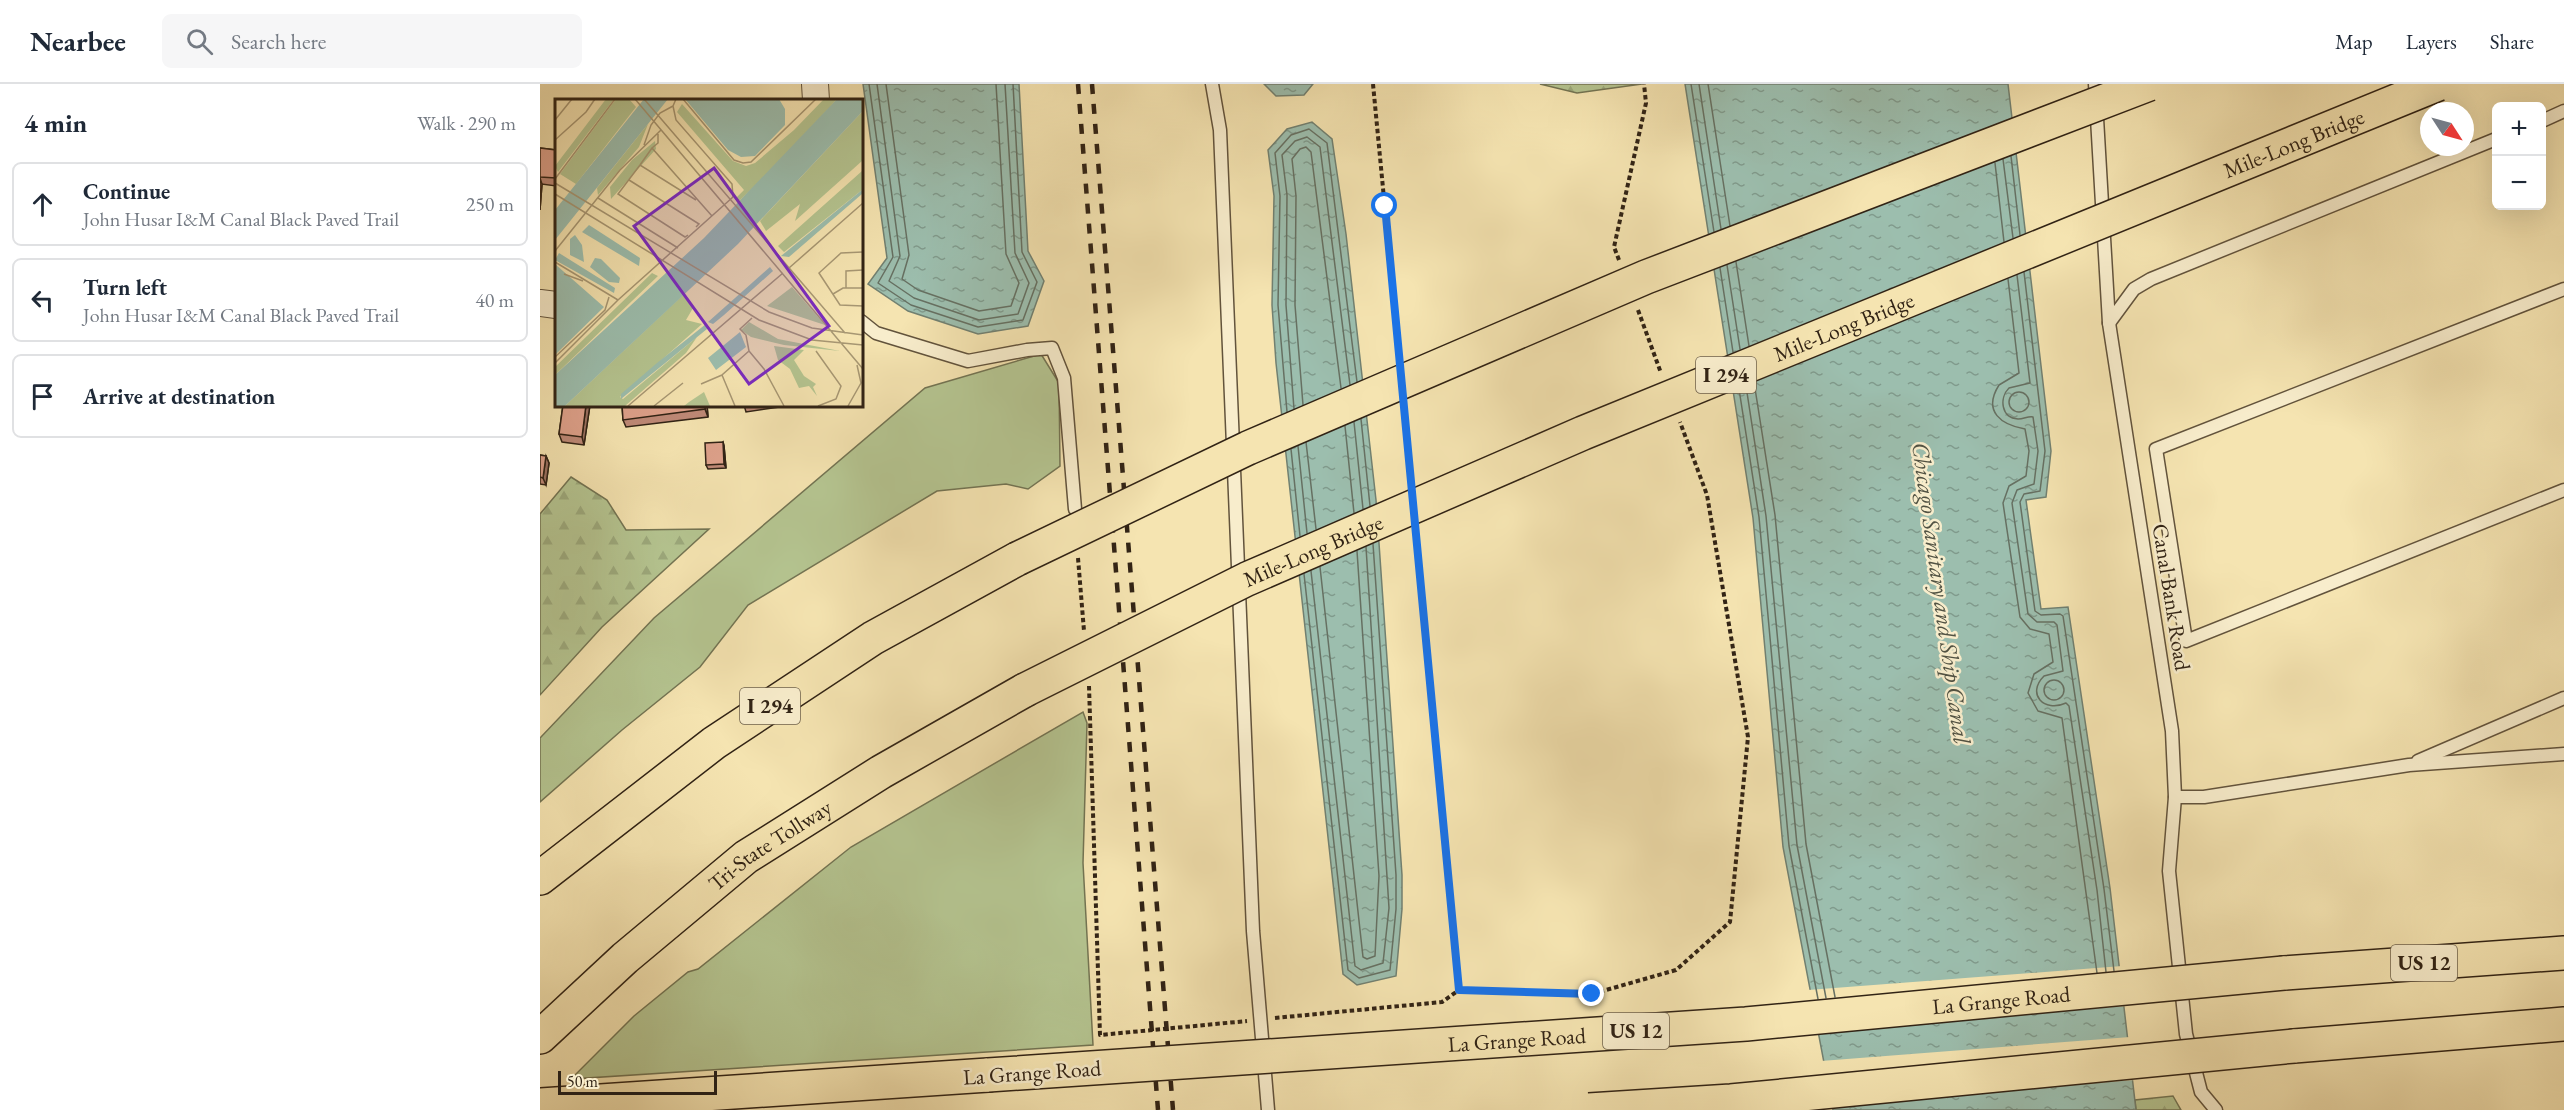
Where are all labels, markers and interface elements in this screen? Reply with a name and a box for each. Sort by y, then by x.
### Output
search box [162,14,582,68]
text: Nearbee [30,23,126,59]
icon: search [183,25,216,58]
text: Search here [231,27,326,56]
text: Map [2335,28,2373,55]
text: Layers [2406,28,2457,55]
text: Share [2490,28,2534,55]
inset map [555,99,862,406]
street label: Mile-Long Bridge [2219,102,2369,185]
north arrow [2420,102,2474,156]
map controls [2492,102,2546,210]
button: + [2492,102,2546,156]
text: 4 min [24,106,87,140]
text: Walk · 290 m [417,110,516,136]
button: − [2492,156,2546,210]
text: Continue [83,177,170,206]
icon: ahead [26,188,59,221]
text: 250 m [466,191,514,217]
route start [1371,192,1397,218]
text: John Husar I&M Canal Black Paved Trail [83,206,399,232]
text: Turn left [83,273,167,302]
icon: left [26,284,59,317]
street label: Mile-Long Bridge [1769,285,1919,369]
text: 40 m [475,287,514,313]
text: John Husar I&M Canal Black Paved Trail [83,302,399,328]
road number: I 294 [1696,357,1756,393]
icon: arrive [26,380,59,413]
text: Arrive at destination [83,382,275,411]
water label: Chicago Sanitary and Ship Canal [1905,440,1978,747]
street label: Mile-Long Bridge [1239,508,1388,594]
street label: Canal Bank Road [2146,521,2198,674]
road number: I 294 [740,688,800,724]
street label: Tri-State Tollway [702,793,837,898]
road number: US 12 [2391,945,2457,981]
street label: La Grange Road [1931,979,2072,1021]
route end [1578,980,1604,1006]
road number: US 12 [1603,1013,1669,1049]
street label: La Grange Road [1447,1021,1588,1059]
street label: La Grange Road [962,1053,1103,1092]
scale bar [558,1068,717,1096]
text: 50 m [567,1071,598,1092]

